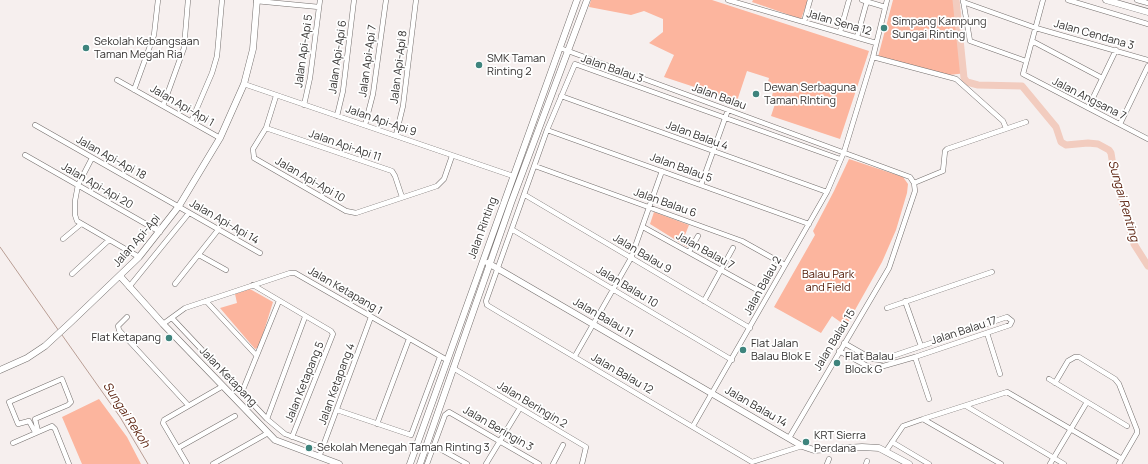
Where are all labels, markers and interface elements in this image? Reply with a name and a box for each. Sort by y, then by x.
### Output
street label: Jalan Sena 12 [805,7,873,39]
street label: Jalan Api-Api 5 [292,14,316,88]
place label: Simpang Kampung Sungai Rinting [892,15,987,41]
street label: Jalan Cendana 3 [1052,17,1136,53]
street label: Jalan Api-Api 6 [326,19,350,95]
marker: Simpang Kampung Sungai Rinting [879,23,889,33]
street label: Jalan Api-Api 7 [356,24,380,98]
street label: Jalan Api-Api 8 [388,30,410,104]
place label: Sekolah Kebangsaan Taman Megah Ria [94,35,199,61]
marker: Sekolah Kebangsaan Taman Megah Ria [81,43,91,53]
place label: SMK Taman Rinting 2 [487,52,546,78]
street label: Jalan Balau 3 [579,52,645,86]
marker: SMK Taman Rinting 2 [474,60,484,70]
street label: Jalan Angsana 7 [1050,75,1128,123]
street label: Jalan Balau [690,81,748,113]
place label: Dewan Serbaguna Taman RInting [764,81,856,107]
street label: Jalan Api-Api 1 [148,82,216,130]
marker: Dewan Serbaguna Taman RInting [751,89,761,99]
street label: Jalan Api-Api 9 [344,103,418,139]
street label: Jalan Balau 4 [664,119,730,153]
street label: Jalan Api-Api 11 [307,127,383,165]
street label: Jalan Api-Api 18 [74,133,148,183]
street label: Jalan Balau 5 [648,151,714,185]
street label: Jalan Api-Api 10 [273,155,347,205]
water label: Sungai Renting [1105,159,1141,243]
street label: Jalan Api-Api 20 [59,160,135,212]
street label: Jalan Balau 6 [632,186,698,220]
street label: Jalan Rinting [466,195,500,261]
street label: Jalan Api-Api 14 [187,197,261,247]
street label: Jalan Api-Api [111,212,163,270]
street label: Jalan Balau 7 [674,230,736,272]
street label: Jalan Balau 9 [610,231,674,277]
street label: Jalan Balau 2 [741,254,785,318]
street label: Jalan Balau 10 [594,263,660,311]
street label: Jalan Ketapang 1 [305,264,385,318]
park label: Balau Park and Field [802,268,854,294]
street label: Jalan Balau 11 [570,295,636,341]
street label: Jalan Balau 15 [811,307,859,373]
street label: Jalan Balau 17 [929,314,999,348]
place label: Flat Ketapang [91,331,161,345]
marker: Flat Ketapang [164,333,174,343]
place label: Flat Jalan Balau Blok E [751,337,811,363]
street label: Jalan Ketapang 5 [283,340,327,424]
street label: Jalan Ketapang 4 [316,341,358,427]
street label: Jalan Ketapang [196,345,260,409]
marker: Flat Jalan Balau Blok E [738,345,748,355]
place label: Flat Balau Block G [845,350,894,376]
street label: Jalan Balau 12 [589,351,655,397]
marker: Flat Balau Block G [832,358,842,368]
street label: Jalan Beringin 2 [495,379,569,431]
water label: Sungai Rekoh [99,380,153,450]
street label: Jalan Balau 14 [723,384,789,430]
street label: Jalan Beringin 3 [461,404,535,454]
place label: KRT Sierra Perdana [814,429,866,455]
marker: KRT Sierra Perdana [801,437,811,447]
place label: Sekolah Menegah Taman Rinting 3 [317,441,490,455]
marker: Sekolah Menegah Taman Rinting 3 [304,443,314,453]

